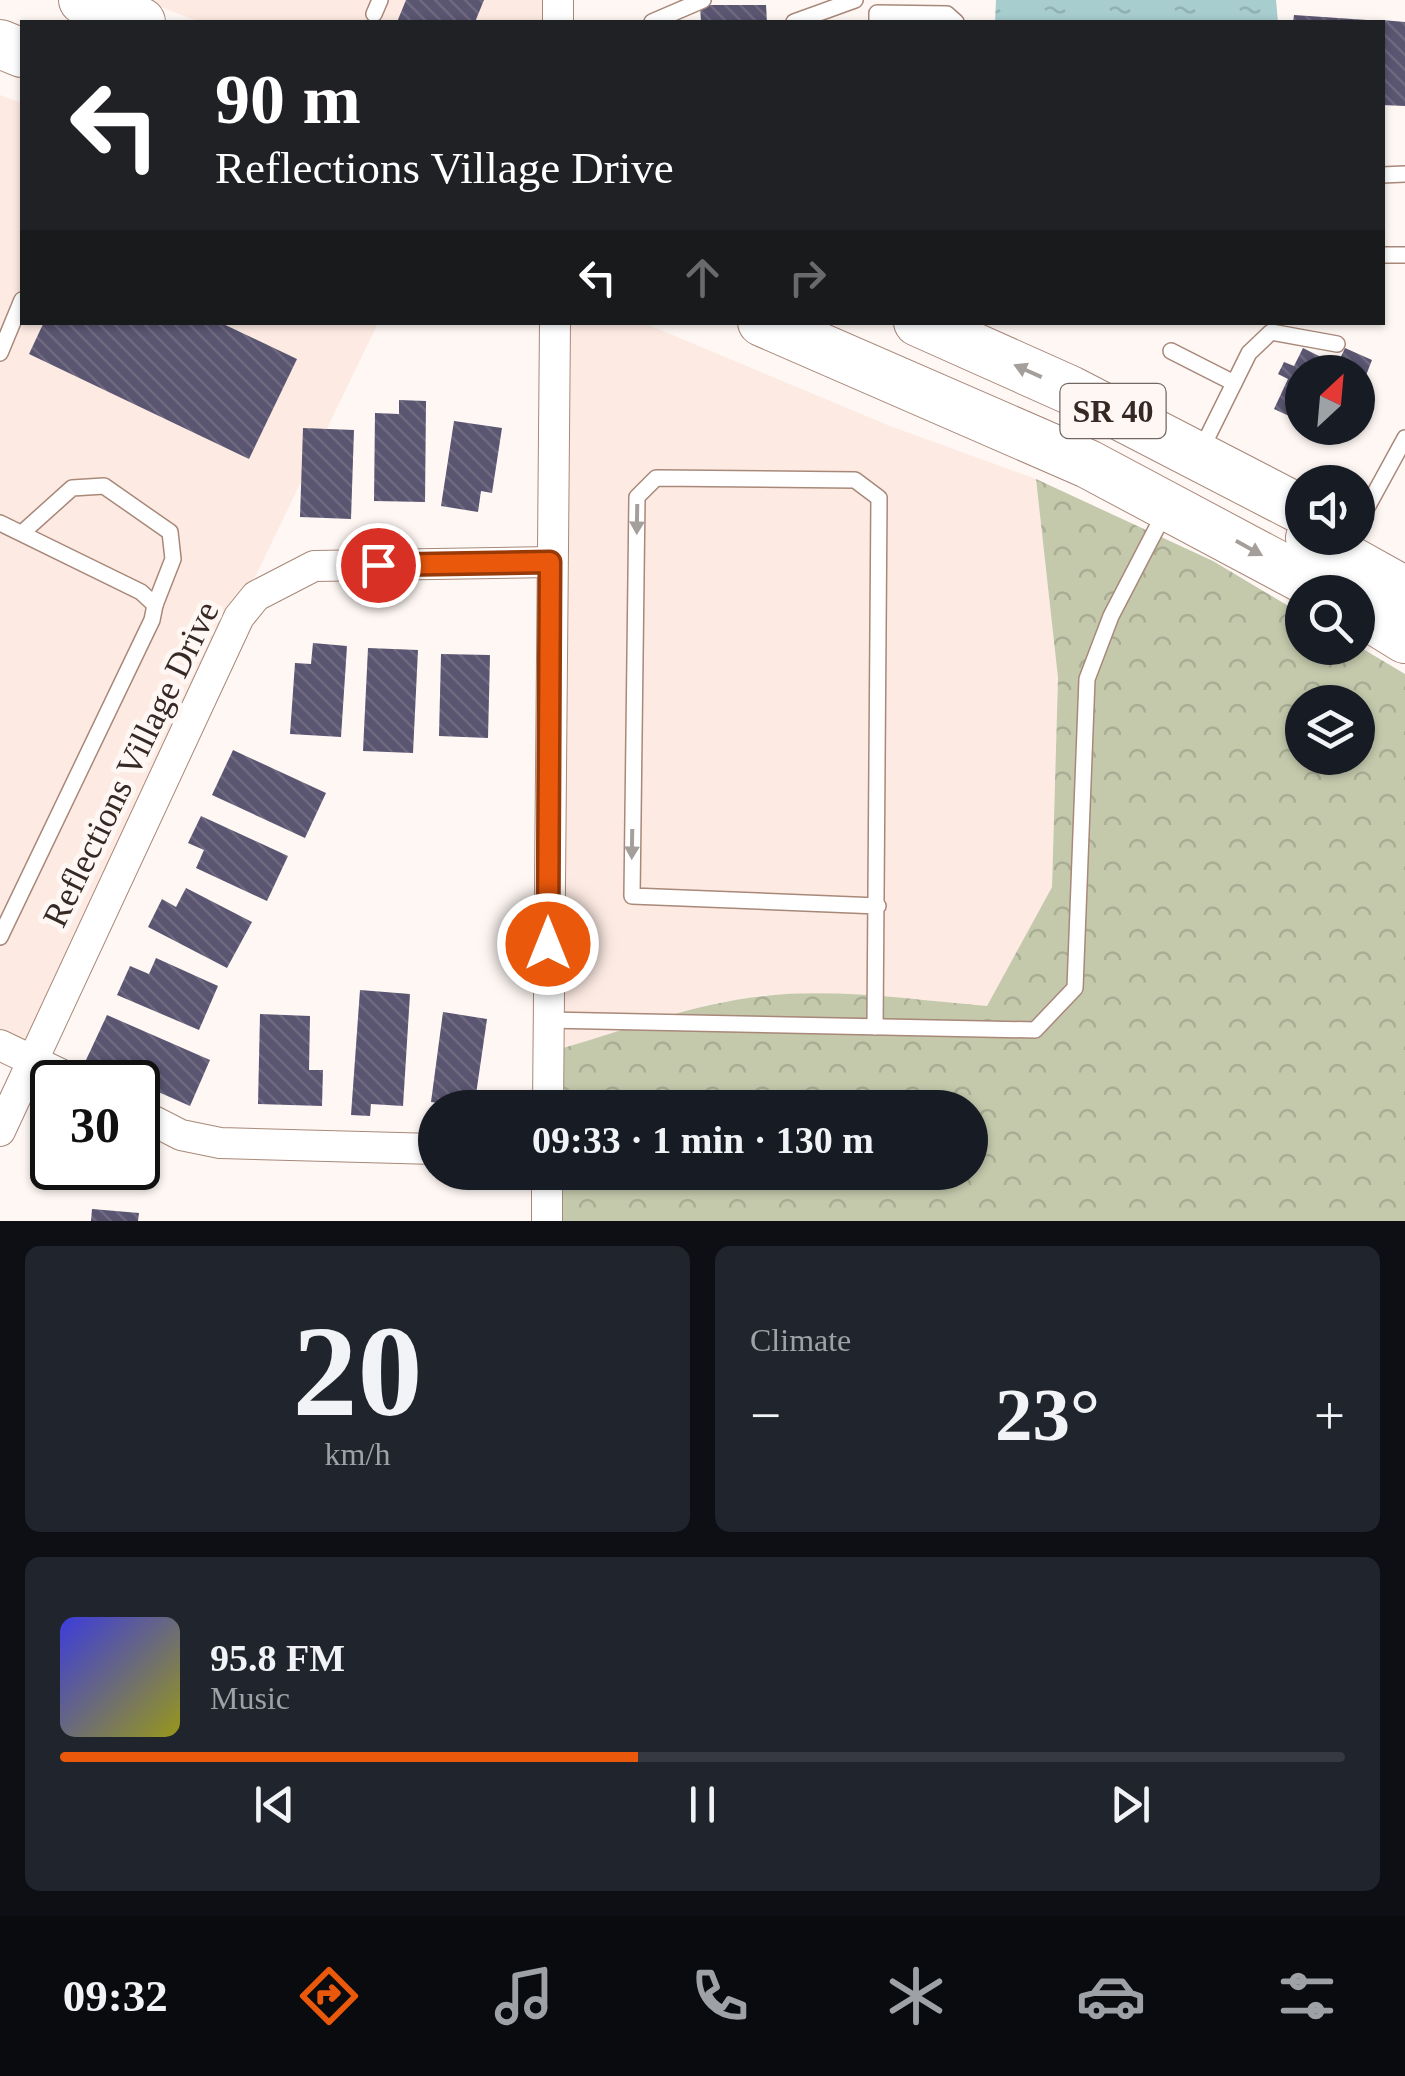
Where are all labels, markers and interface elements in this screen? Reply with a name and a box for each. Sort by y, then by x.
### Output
icon: left [50,60,180,190]
text: 90 m [215,61,361,138]
text: Reflections Village Drive [215,143,674,193]
icon: left [570,250,625,305]
icon: ahead [675,250,730,305]
icon: right [780,250,835,305]
north arrow [1285,355,1375,445]
map controls [1285,355,1375,775]
one-way arrow [1013,363,1043,379]
road number: SR 40 [1060,384,1166,438]
button: sound [1285,465,1375,555]
one-way arrow [629,503,645,535]
pin [336,523,421,608]
icon: arrive [351,538,406,593]
one-way arrow [1234,540,1263,557]
button: search [1285,575,1375,665]
street label: Reflections Village Drive [35,595,227,933]
button: layers [1285,685,1375,775]
one-way arrow [624,828,640,860]
position arrow [496,892,600,996]
speed limit sign: 30 [30,1060,160,1190]
text: 09:33 · 1 min · 130 m [532,1119,874,1161]
text: 20 [293,1299,423,1443]
text: Climate [750,1322,851,1358]
text: 23° [995,1373,1100,1456]
text: − [750,1385,781,1446]
text: + [1314,1385,1345,1446]
text: km/h [325,1436,390,1472]
text: 95.8 FM [210,1637,345,1679]
text: Music [210,1680,290,1716]
icon: previous [247,1777,302,1832]
icon: pause [675,1777,730,1832]
icon: next [1103,1777,1158,1832]
icon: directions [294,1961,364,2031]
icon: music [489,1961,559,2031]
icon: phone [685,1961,755,2031]
icon: climate [881,1961,951,2031]
icon: car [1076,1961,1146,2031]
icon: filters [1272,1961,1342,2031]
text: 09:32 [63,1971,168,2021]

